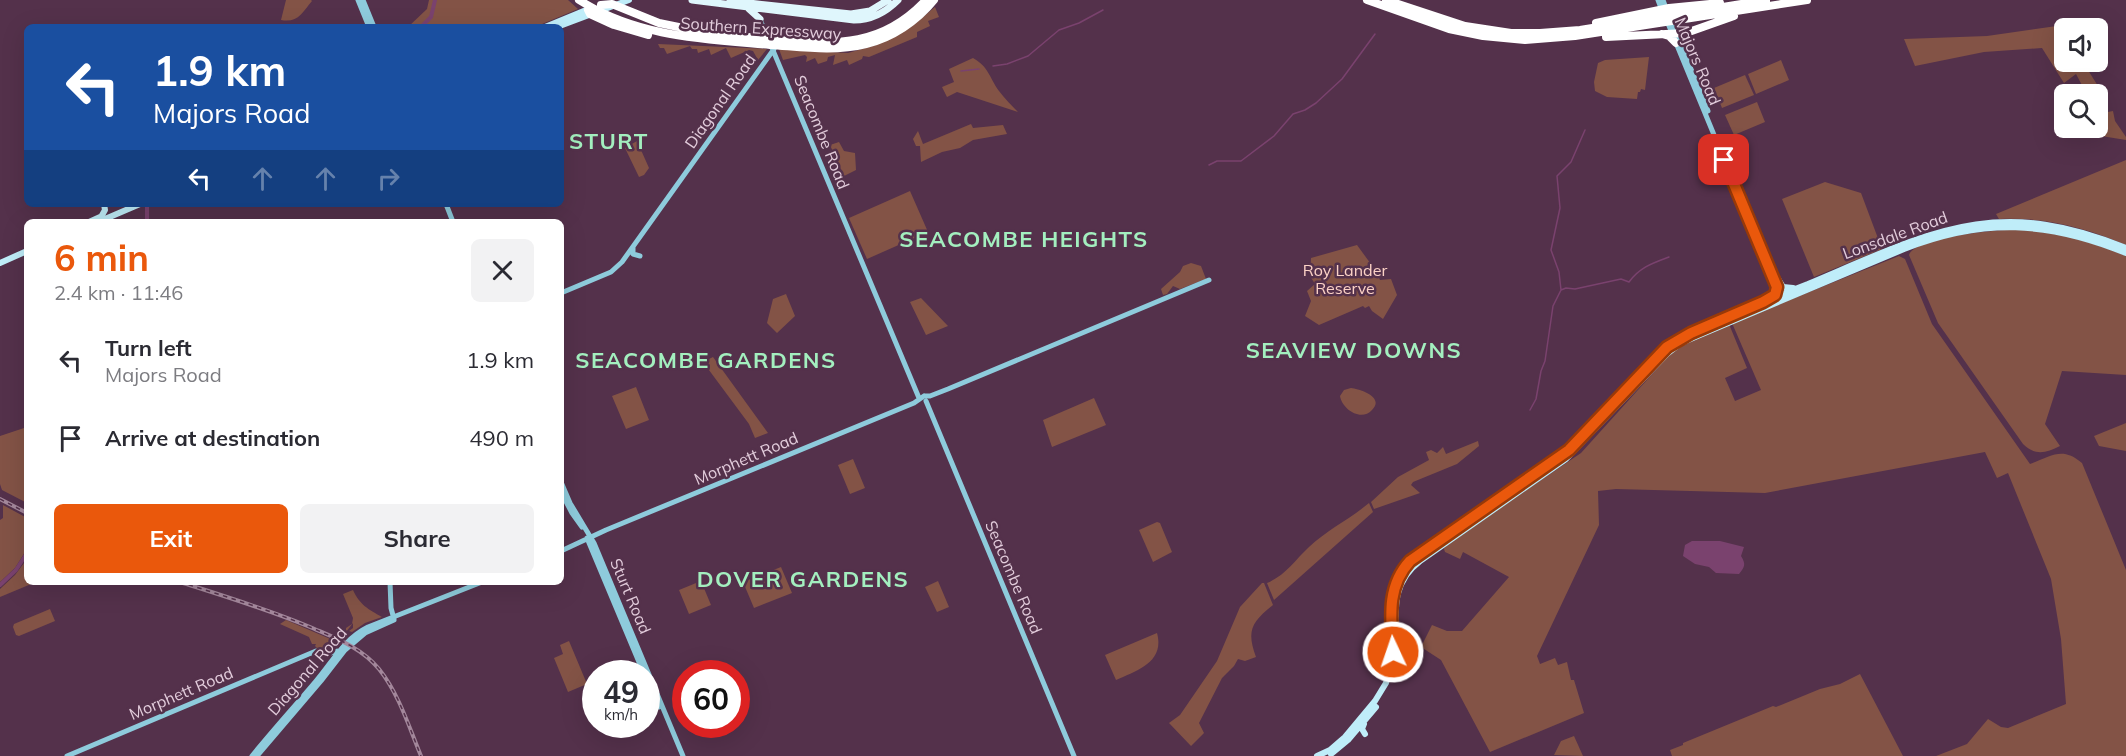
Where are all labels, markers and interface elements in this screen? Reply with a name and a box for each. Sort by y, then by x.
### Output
street label: Southern Expressway [680,12,842,44]
street label: Majors Road [1671,14,1725,108]
map controls [2054,18,2108,138]
button: sound [2054,18,2108,72]
text: 1.9 km [153,44,286,97]
icon: left [54,48,132,126]
street label: Diagonal Road [680,50,760,152]
street label: Seacombe Road [790,72,854,192]
button: search [2054,84,2108,138]
text: Majors Road [153,96,311,130]
district label: STURT [569,127,649,155]
pin [1698,134,1749,185]
icon: arrive [1707,143,1740,176]
icon: left [183,162,216,195]
icon: ahead [246,162,279,195]
icon: ahead [309,162,342,195]
icon: right [372,162,405,195]
street label: Lonsdale Road [1840,207,1950,263]
district label: SEACOMBE HEIGHTS [899,225,1149,253]
text: 6 min [54,235,149,280]
button: close [471,239,534,302]
park label: Roy Lander Reserve [1303,260,1387,298]
text: 2.4 km · 11:46 [54,280,183,305]
text: Turn left [105,334,192,362]
district label: SEAVIEW DOWNS [1246,336,1462,364]
icon: left [54,344,87,377]
text: 1.9 km [466,346,534,374]
district label: SEACOMBE GARDENS [575,346,837,374]
text: Majors Road [105,362,222,387]
icon: arrive [54,422,87,455]
text: Arrive at destination [105,424,320,452]
text: 490 m [469,424,534,452]
street label: Morphett Road [691,427,801,489]
button: Exit [54,504,288,573]
button: Share [300,504,534,573]
street label: Seacombe Road [981,517,1047,637]
street label: Sturt Road [606,555,656,637]
district label: DOVER GARDENS [697,565,909,593]
position arrow [1361,620,1425,684]
street label: Diagonal Road [263,623,351,719]
speed limit sign: 60 [672,660,750,738]
street label: Morphett Road [126,662,236,724]
text: 49 [603,673,639,711]
text: km/h [604,705,638,724]

